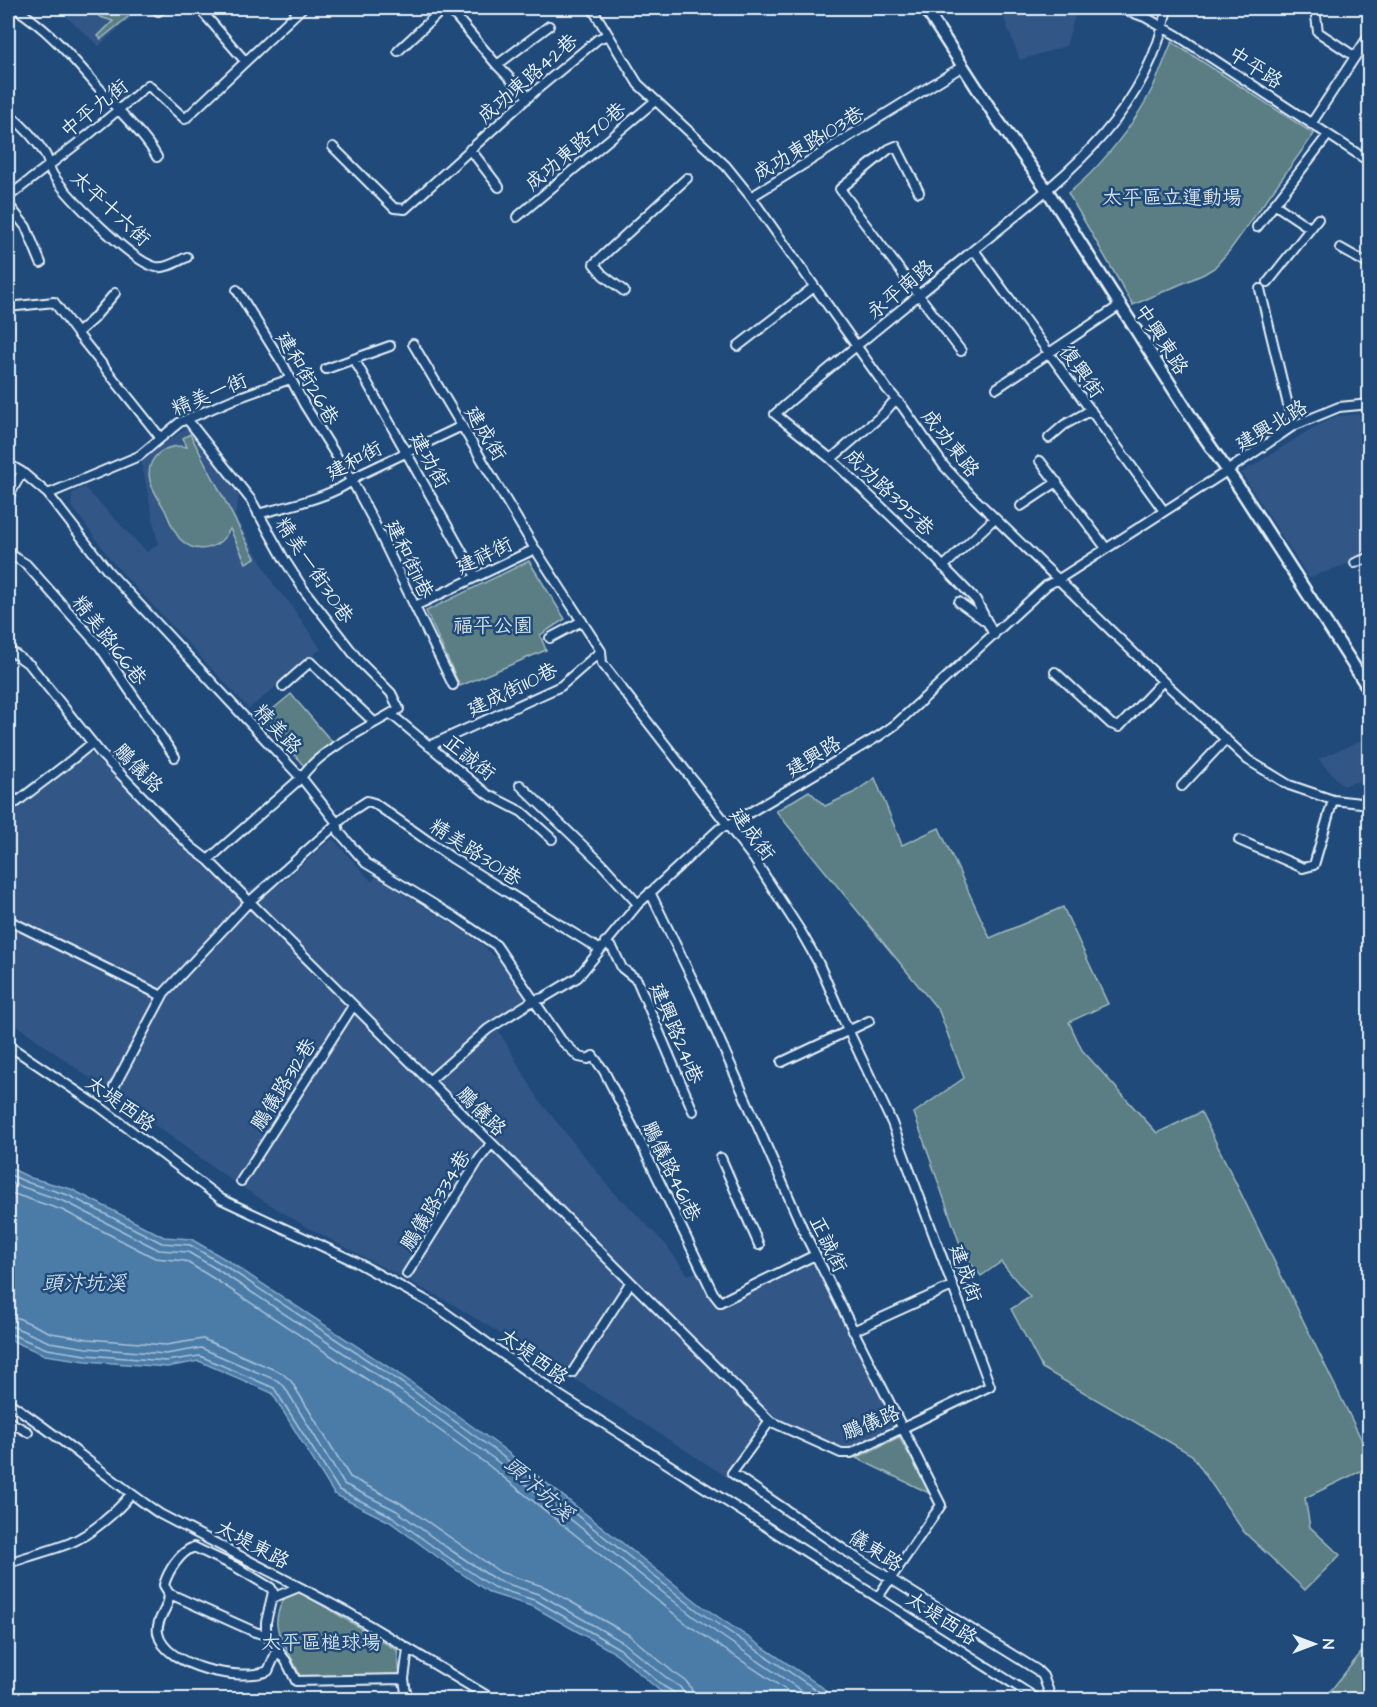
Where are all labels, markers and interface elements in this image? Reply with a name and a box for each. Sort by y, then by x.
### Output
street label: 成功東路42巷 [471,27,585,130]
street label: 中平路 [1223,40,1289,96]
street label: 中平九街 [55,73,135,145]
street label: 成功東路70巷 [519,95,633,198]
street label: 成功東路103巷 [748,99,870,188]
street label: 太平十六街 [64,164,156,253]
park label: 太平區立運動場 [1102,184,1242,212]
street label: 永平南路 [861,253,941,326]
street label: 中興東路 [1128,298,1195,382]
street label: 建和街26巷 [269,326,346,431]
street label: 復興街 [1052,339,1110,404]
street label: 精美一街 [167,366,252,423]
street label: 建興北路 [1230,393,1314,458]
street label: 建成街 [458,401,513,466]
street label: 成功東路 [915,403,986,485]
street label: 建功街 [402,427,456,494]
street label: 建和街 [321,434,388,487]
street label: 成功路395巷 [838,442,941,544]
street label: 精美一街30巷 [268,512,361,630]
street label: 建和街11巷 [378,515,441,605]
street label: 建祥街 [451,530,518,582]
street label: 精美路166巷 [65,590,154,692]
park label: 福平公園 [453,612,533,640]
street label: 建成街110巷 [462,655,563,724]
street label: 精美路 [247,698,309,762]
street label: 正誠街 [437,728,501,788]
street label: 建興路 [781,729,847,784]
street label: 鵬儀路 [107,737,170,801]
street label: 建成街 [723,802,781,867]
street label: 精美路301巷 [424,812,528,894]
street label: 建興路241巷 [642,978,710,1089]
street label: 鵬儀路312巷 [244,1032,324,1136]
street label: 太堤西路 [80,1069,162,1139]
street label: 鵬儀路 [450,1081,513,1144]
street label: 鵬儀路461巷 [635,1116,708,1227]
street label: 鵬儀路334巷 [394,1144,478,1256]
street label: 正誠街 [802,1211,854,1278]
street label: 建成街 [942,1240,988,1306]
water label: 頭汴坑溪 [42,1269,127,1298]
street label: 太堤西路 [493,1322,575,1392]
street label: 鵬儀路 [838,1398,905,1447]
water label: 頭汴坑溪 [498,1450,580,1529]
street label: 太堤東路 [211,1514,295,1576]
street label: 儀東路 [843,1523,909,1579]
street label: 太堤西路 [900,1585,983,1653]
north arrow [1284,1614,1344,1674]
park label: 太平區槌球場 [261,1629,381,1657]
text: N [1317,1639,1339,1649]

